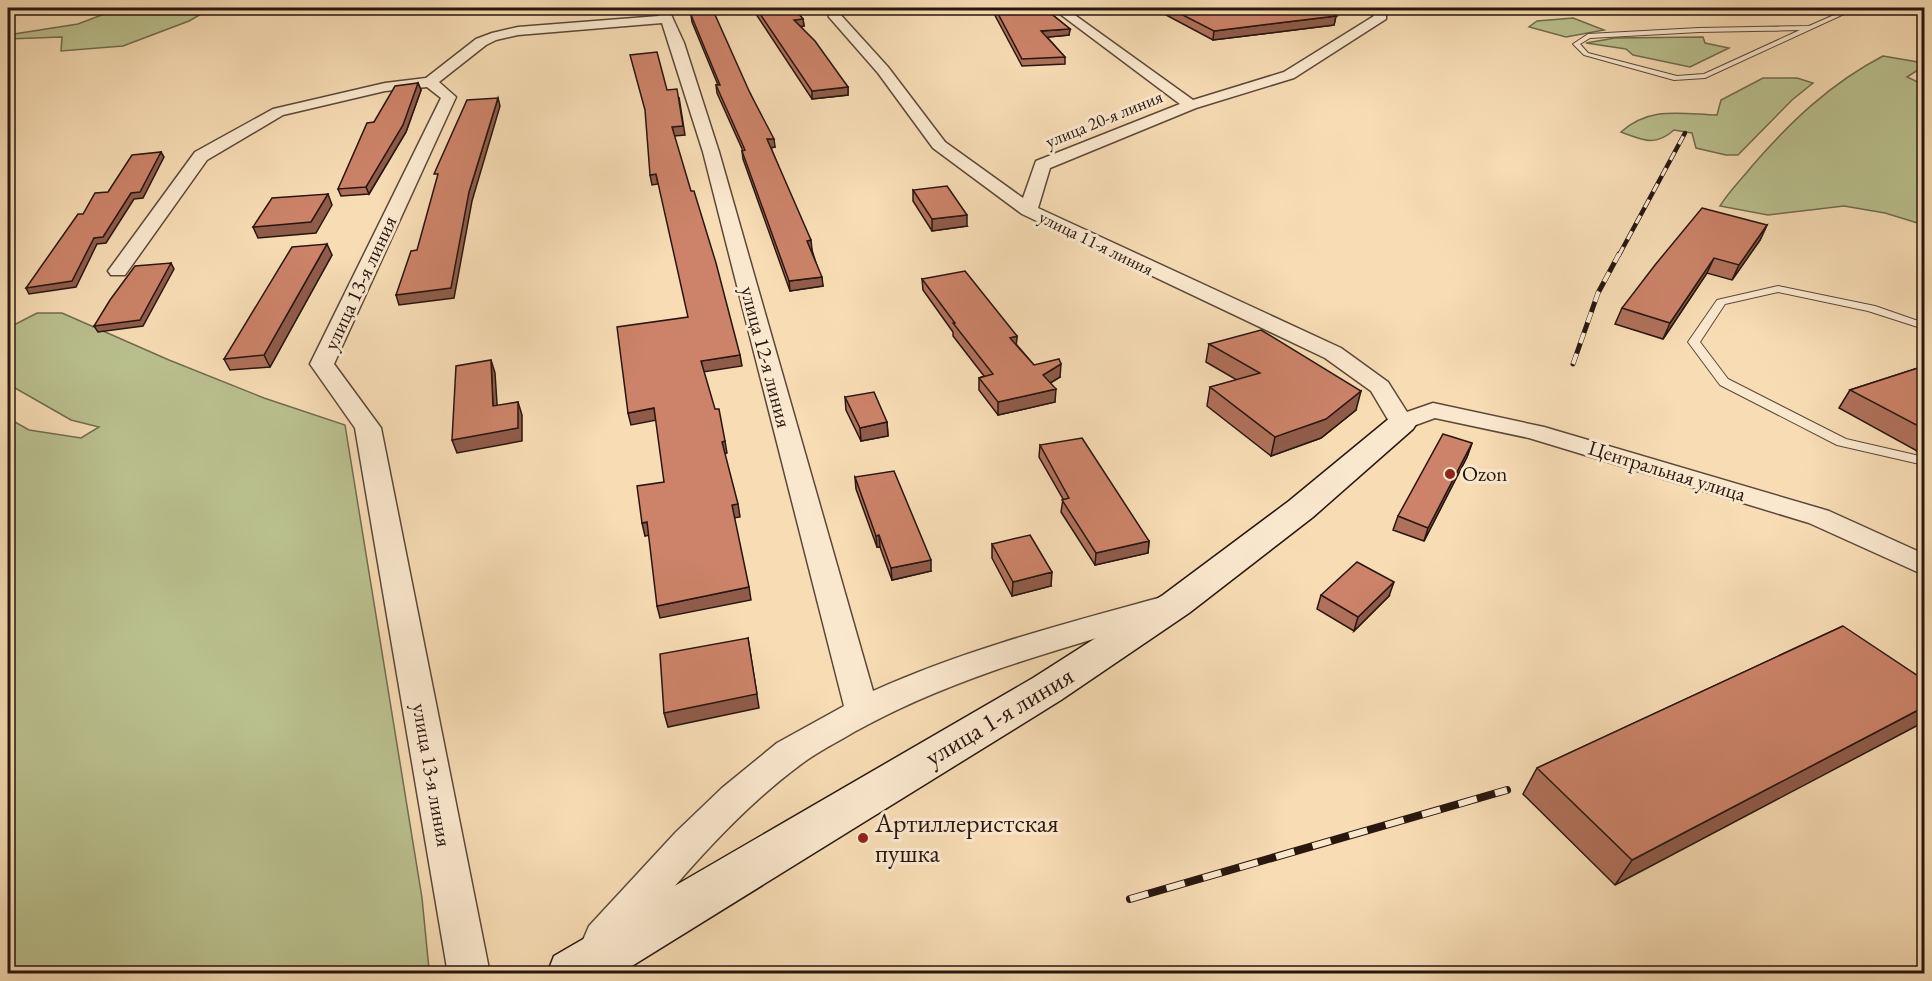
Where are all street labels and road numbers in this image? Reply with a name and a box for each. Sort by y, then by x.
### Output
street label: улица 20-я линия [1042,85,1166,153]
street label: улица 11-я линия [1035,205,1157,280]
street label: улица 13-я линия [317,211,402,354]
street label: улица 12-я линия [735,283,798,431]
street label: Центральная улица [1585,434,1750,507]
street label: улица 1-я линия [918,658,1080,774]
street label: улица 13-я линия [407,701,458,849]

